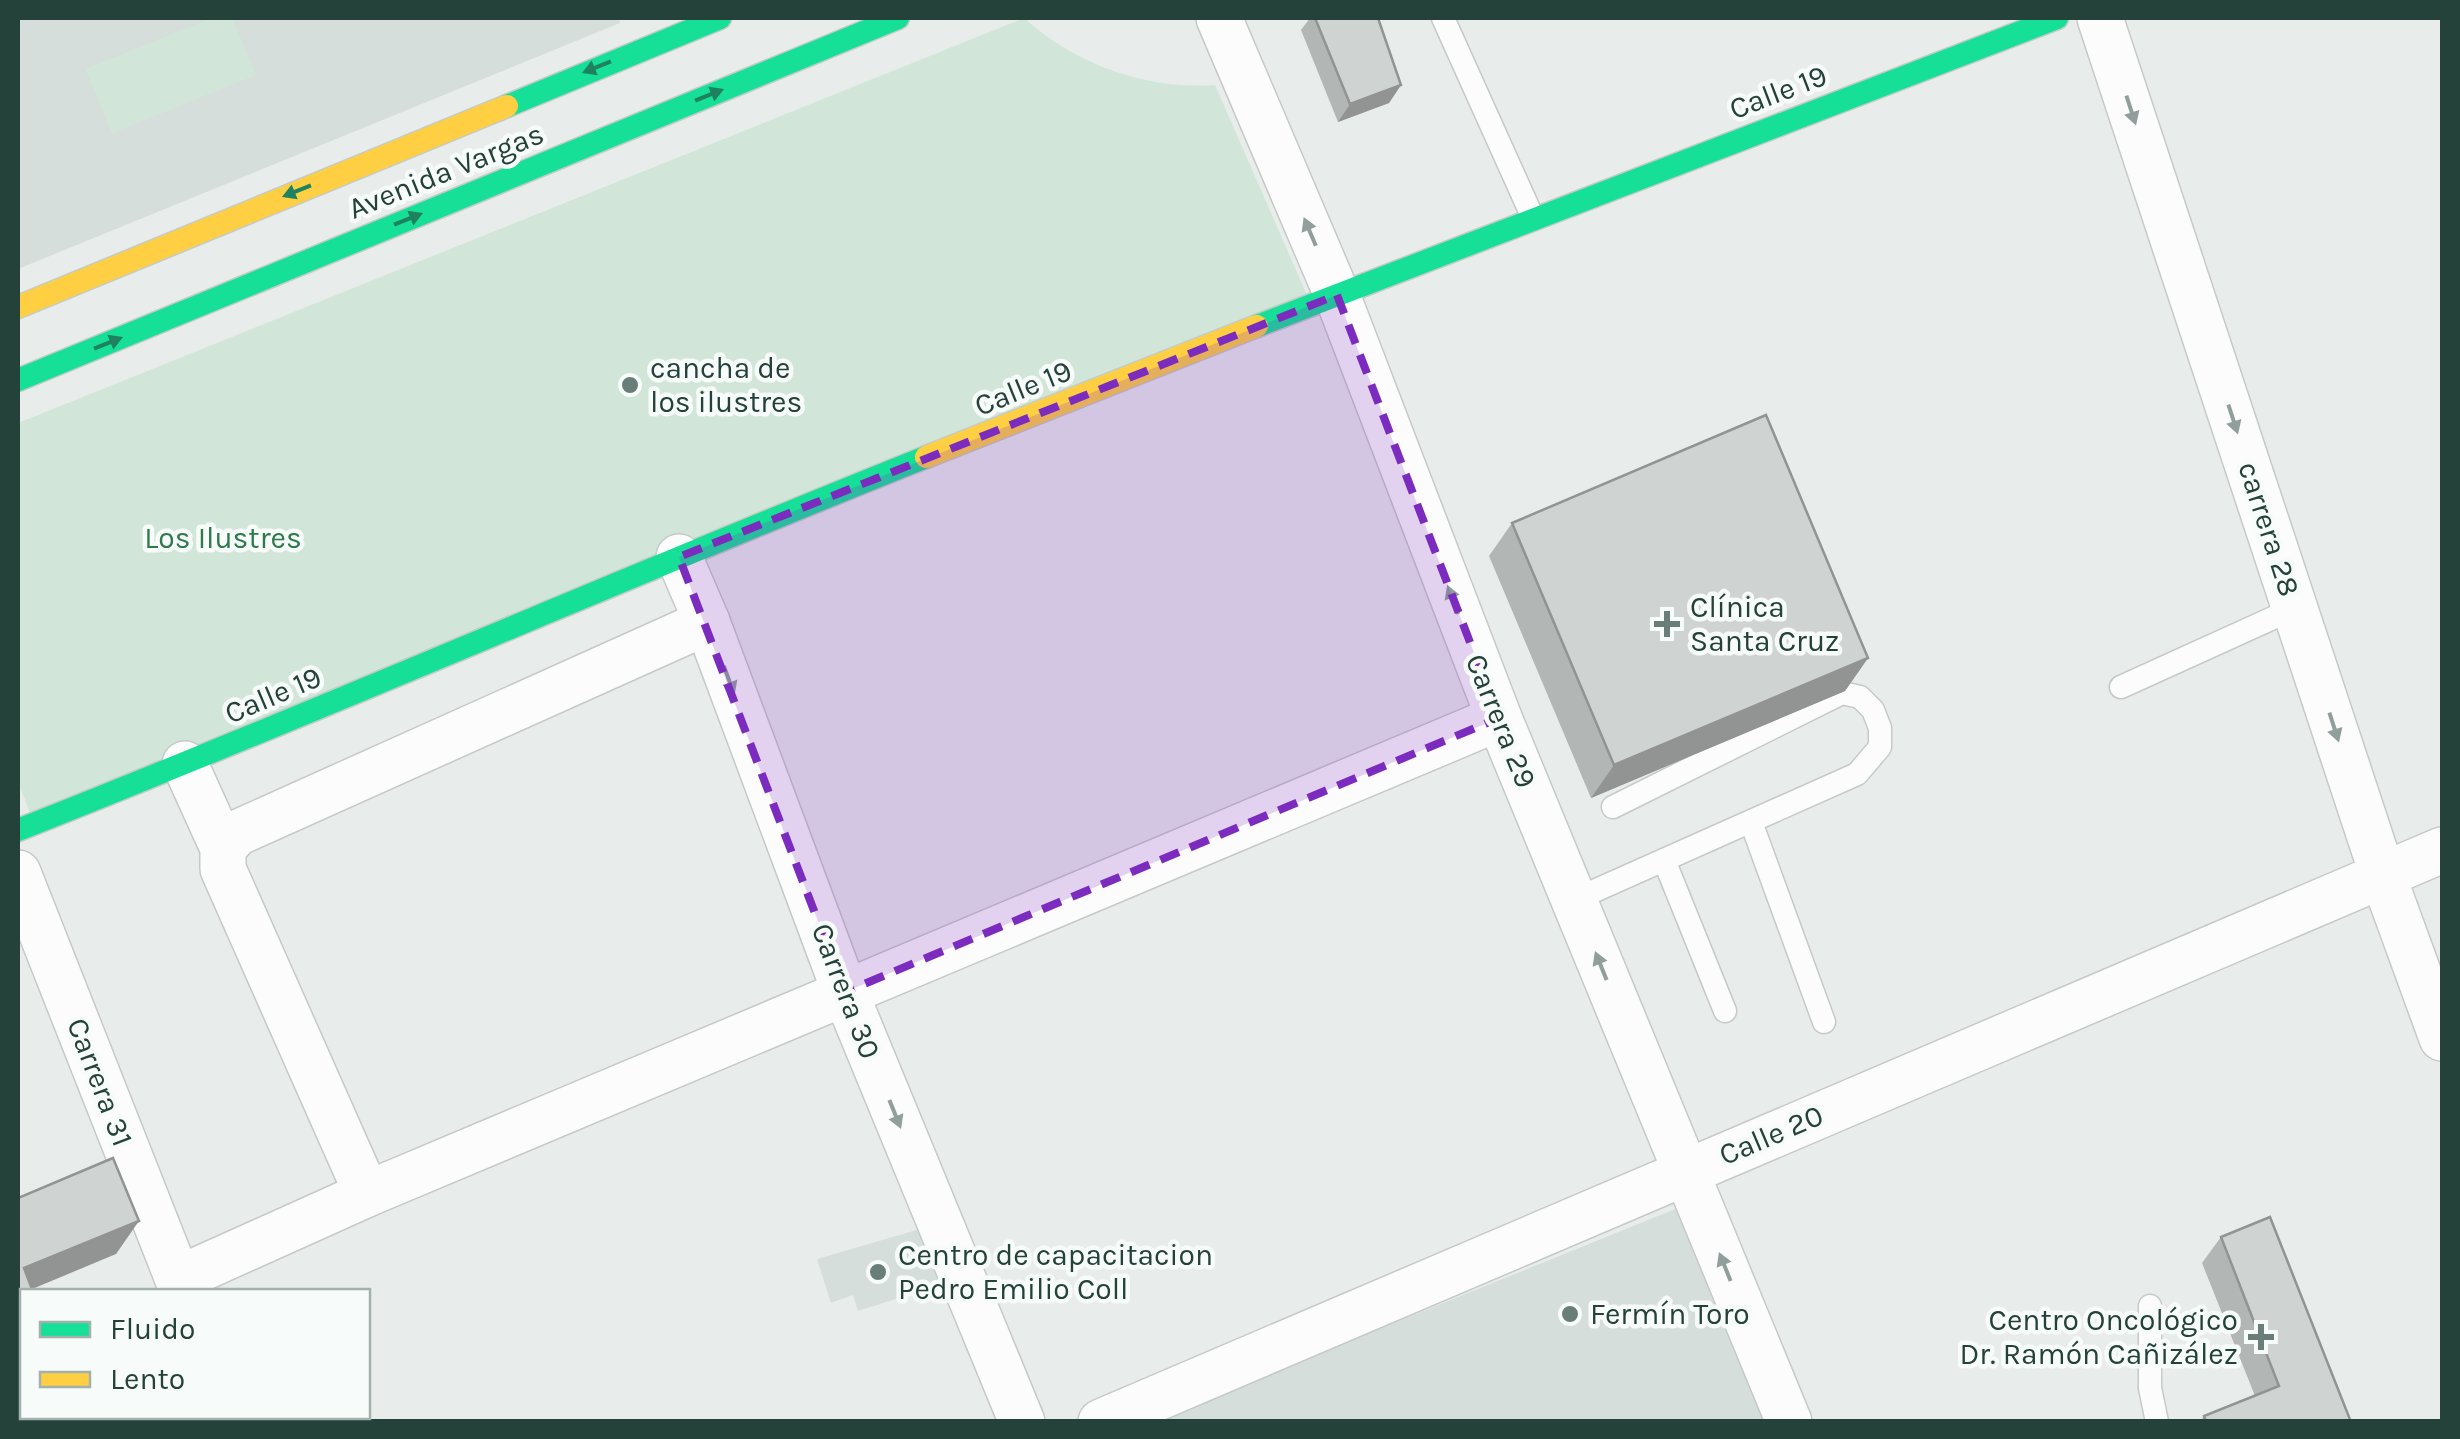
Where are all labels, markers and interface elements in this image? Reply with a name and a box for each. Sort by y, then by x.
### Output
street label: Calle 19 [1724,57,1832,127]
one-way arrow [582,59,612,75]
one-way arrow [694,87,724,103]
one-way arrow [2124,95,2139,125]
street label: Avenida Vargas [343,115,549,227]
one-way arrow [282,183,312,199]
one-way arrow [393,211,423,227]
one-way arrow [1302,217,1318,247]
one-way arrow [93,335,122,351]
place label: cancha de los ilustres [650,350,802,420]
street label: Calle 19 [969,352,1077,424]
marker: cancha de los ilustres [619,374,641,396]
one-way arrow [2226,404,2241,434]
street label: carrera 28 [2230,457,2308,601]
park label: Los Ilustres [144,520,302,556]
one-way arrow [1445,584,1461,614]
place label: Clínica Santa Cruz [1690,589,1839,659]
marker: Clínica Santa Cruz [1654,611,1680,637]
street label: Carrera 29 [1458,649,1544,793]
street label: Calle 19 [219,659,327,731]
one-way arrow [721,665,737,695]
one-way arrow [2328,713,2343,743]
street label: Carrera 30 [804,918,888,1064]
one-way arrow [1593,951,1609,981]
street label: Carrera 31 [59,1013,141,1151]
street label: Calle 20 [1714,1097,1828,1173]
one-way arrow [887,1099,903,1129]
place label: Centro de capacitacion Pedro Emilio Coll [898,1237,1213,1307]
one-way arrow [1716,1251,1732,1281]
marker: Centro de capacitacion Pedro Emilio Coll [867,1261,889,1283]
legend [20,1289,370,1419]
place label: Fermín Toro [1590,1296,1750,1332]
place label: Centro Oncológico Dr. Ramón Cañizález [1960,1302,2238,1372]
marker: Fermín Toro [1559,1303,1581,1325]
text: Fluido [110,1311,195,1347]
marker: Centro Oncológico Dr. Ramón Cañizález [2248,1324,2274,1350]
text: Lento [110,1361,185,1397]

